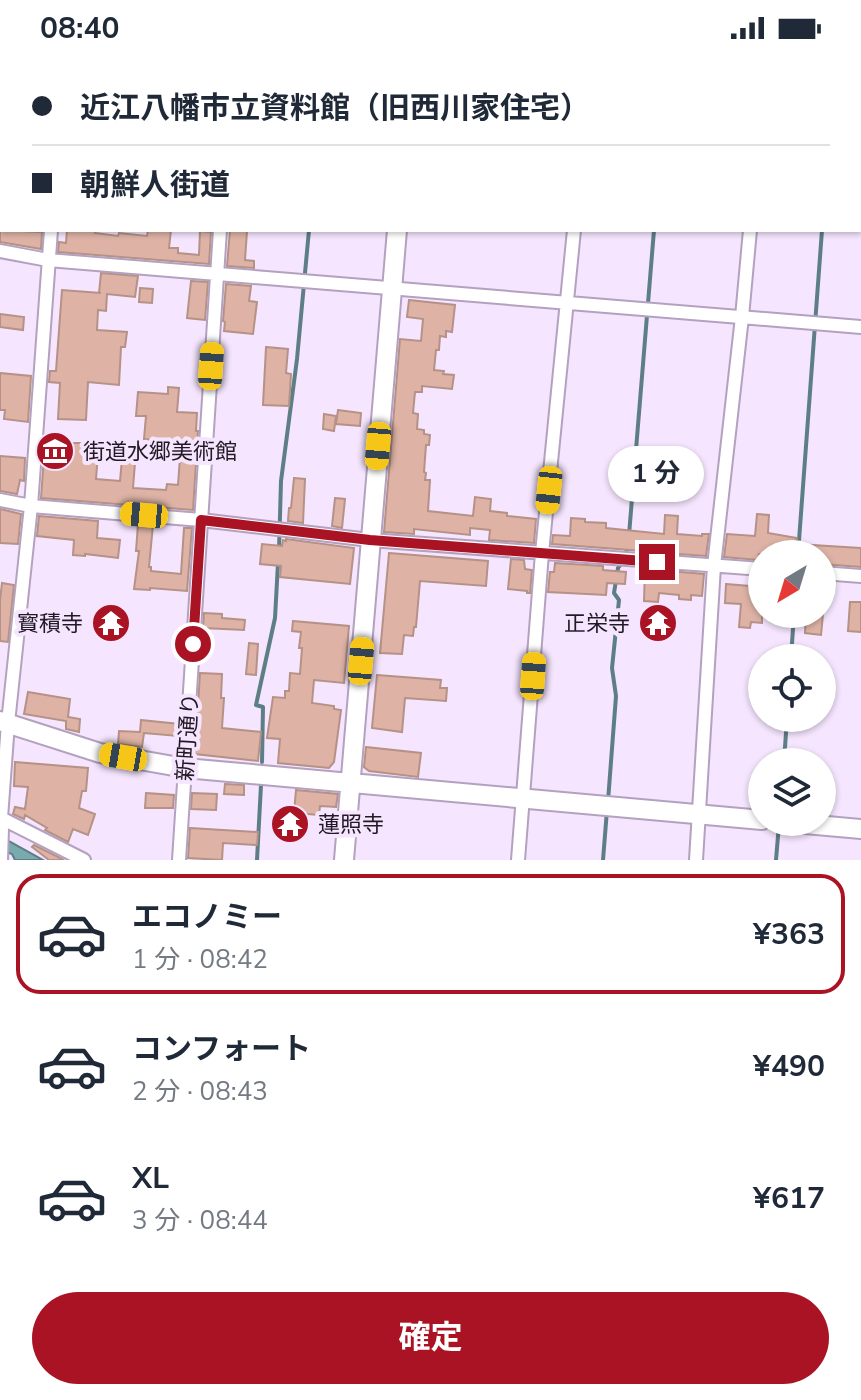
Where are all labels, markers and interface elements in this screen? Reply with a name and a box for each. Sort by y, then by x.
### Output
text: 08:40 [40,8,119,49]
text: 近江八幡市立資料館（旧西川家住宅） [80,88,590,129]
text: 朝鮮人街道 [80,165,230,206]
car [197,341,225,391]
car [364,421,392,471]
museum icon: 街道水郷美術館 [34,430,76,472]
place label: 街道水郷美術館 [83,437,237,467]
callout: 1 分 [609,446,705,502]
text: 1 分 [632,456,680,491]
car [535,465,563,515]
car [119,501,169,529]
north arrow [748,540,836,628]
map controls [748,540,836,836]
route end [639,544,675,580]
temple icon: 寳積寺 [90,602,132,644]
temple icon: 正栄寺 [637,602,679,644]
place label: 寳積寺 [17,609,83,639]
place label: 正栄寺 [564,609,630,639]
route start [175,626,211,662]
car [347,636,375,686]
button: locate [748,644,836,732]
car [519,651,547,701]
street label: 新町通り [170,692,206,782]
car [97,741,149,773]
button: layers [748,748,836,836]
temple icon: 蓮照寺 [269,803,311,845]
place label: 蓮照寺 [318,810,384,840]
text: エコノミー [132,897,282,938]
icon: car [36,898,108,970]
text: ¥363 [753,914,825,955]
text: 1 分 · 08:42 [132,942,268,977]
text: コンフォート [132,1029,311,1070]
icon: car [36,1030,108,1102]
text: ¥490 [753,1046,825,1087]
text: 2 分 · 08:43 [132,1074,268,1109]
text: XL [132,1158,169,1199]
icon: car [36,1162,108,1234]
text: ¥617 [753,1178,825,1219]
text: 3 分 · 08:44 [132,1203,268,1238]
button: 確定 [32,1292,829,1384]

